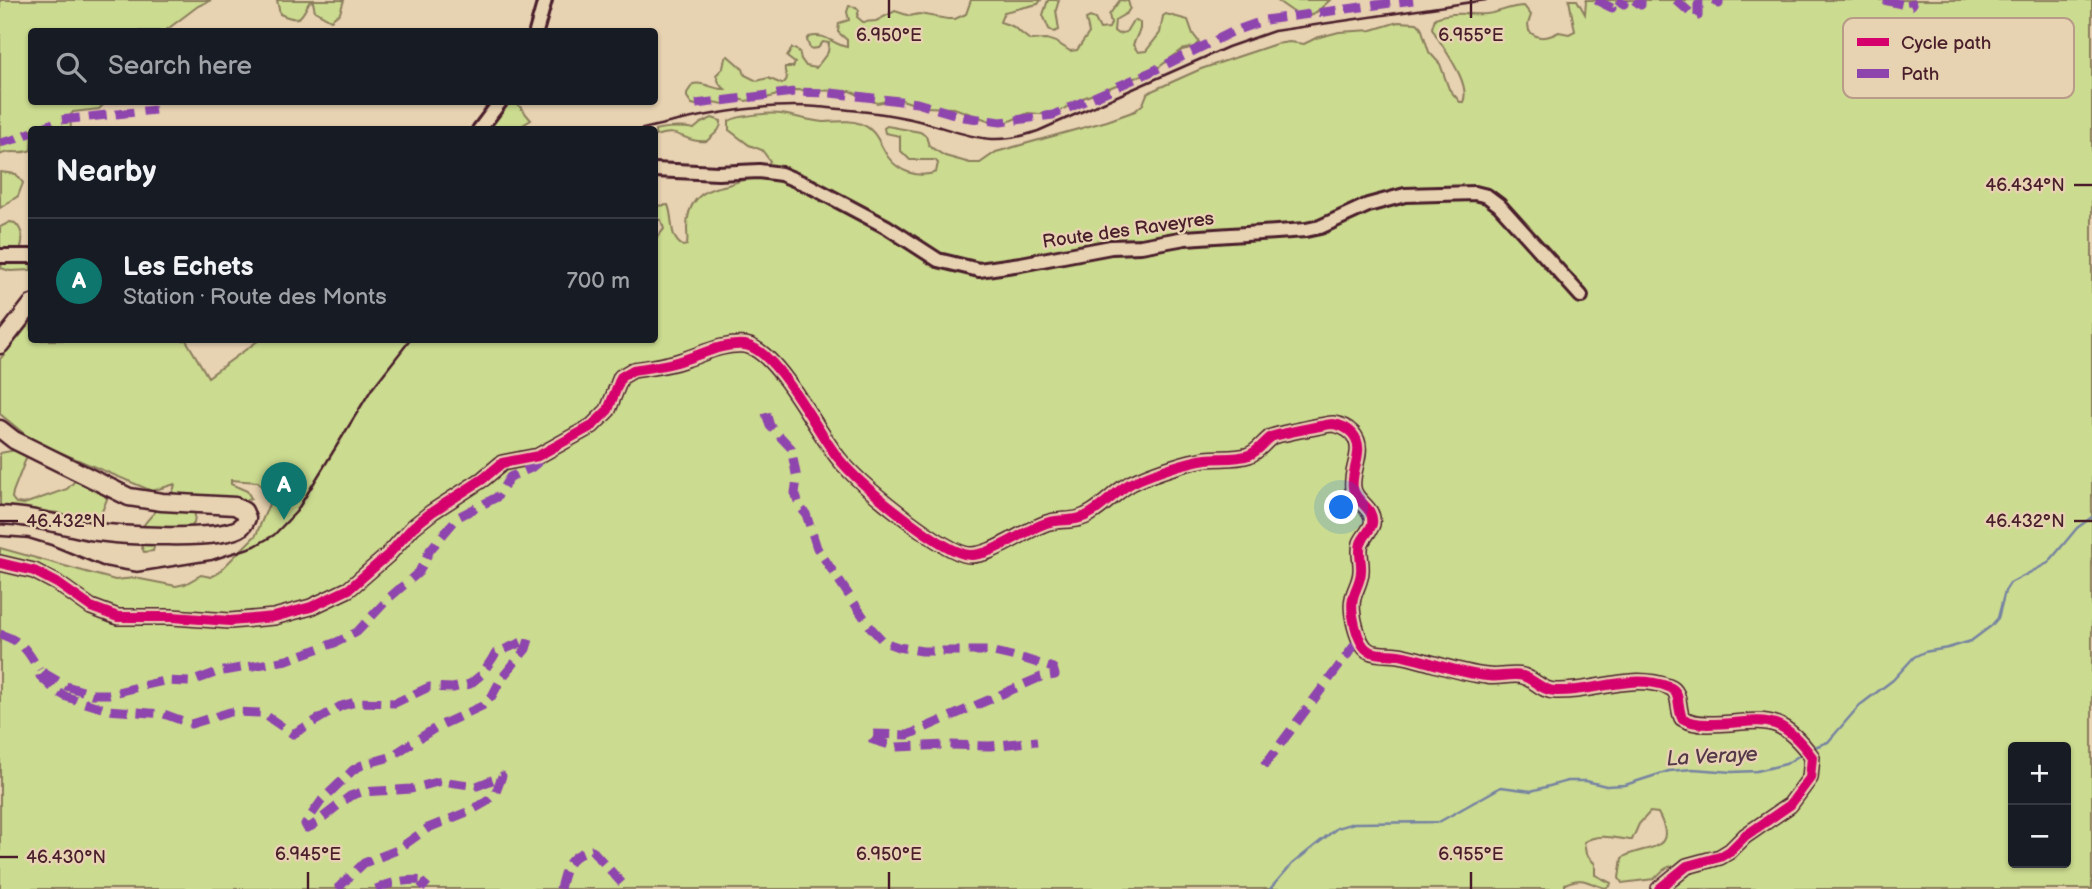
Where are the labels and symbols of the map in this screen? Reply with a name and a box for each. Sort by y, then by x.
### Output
legend [1843,18,2074,98]
text: 6.950°E [856,25,922,46]
text: 6.955°E [1438,25,1504,46]
text: Cycle path [1901,32,1991,55]
text: Path [1901,63,1939,86]
text: 46.434°N [1985,175,2065,196]
street label: Route des Raveyres [1041,207,1215,254]
pin: A [261,462,307,520]
your location [1324,490,1358,524]
text: 46.432°N [26,511,106,532]
text: 46.432°N [1985,511,2065,532]
water label: La Veraye [1666,742,1758,771]
text: 6.945°E [275,844,341,865]
text: 6.950°E [856,844,922,865]
text: 6.955°E [1438,844,1504,865]
text: 46.430°N [26,847,106,868]

